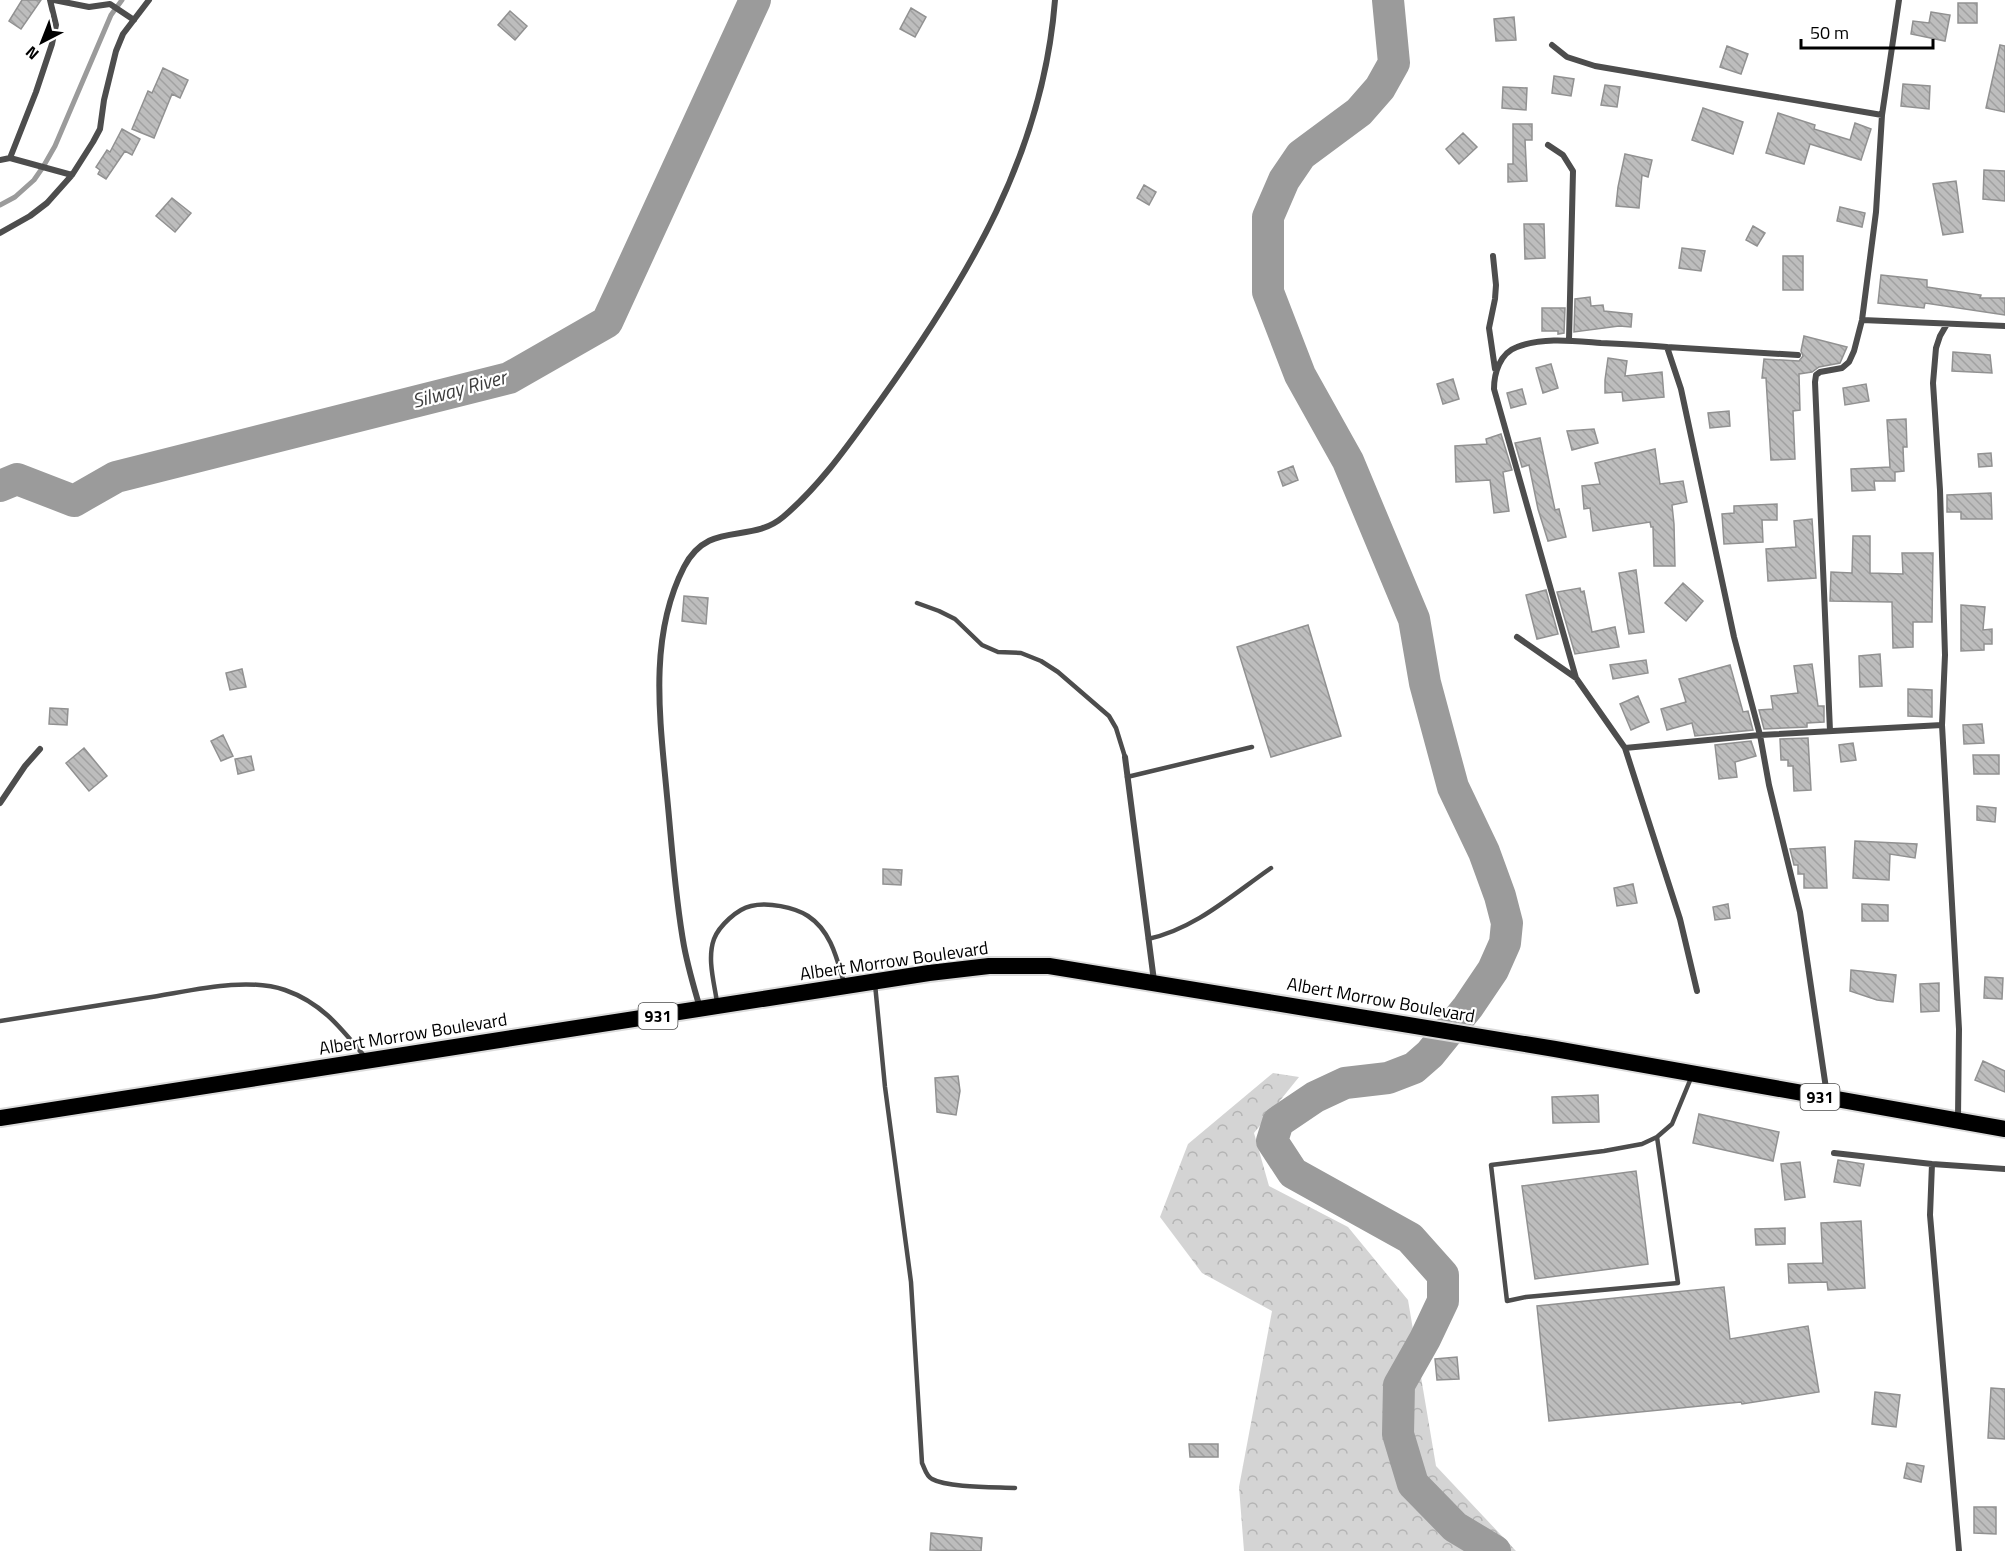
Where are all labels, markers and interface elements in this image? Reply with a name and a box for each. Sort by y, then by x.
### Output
north arrow [12,12,72,72]
scale bar [1801,12,1933,50]
text: 50 m [1810,19,1849,46]
text: N [20,41,44,66]
water label: Silway River [408,360,512,416]
street label: Albert Morrow Boulevard [798,934,990,987]
street label: Albert Morrow Boulevard [1285,970,1477,1029]
road number: 931 [638,1003,678,1029]
street label: Albert Morrow Boulevard [317,1005,509,1062]
road number: 931 [1800,1084,1840,1110]

